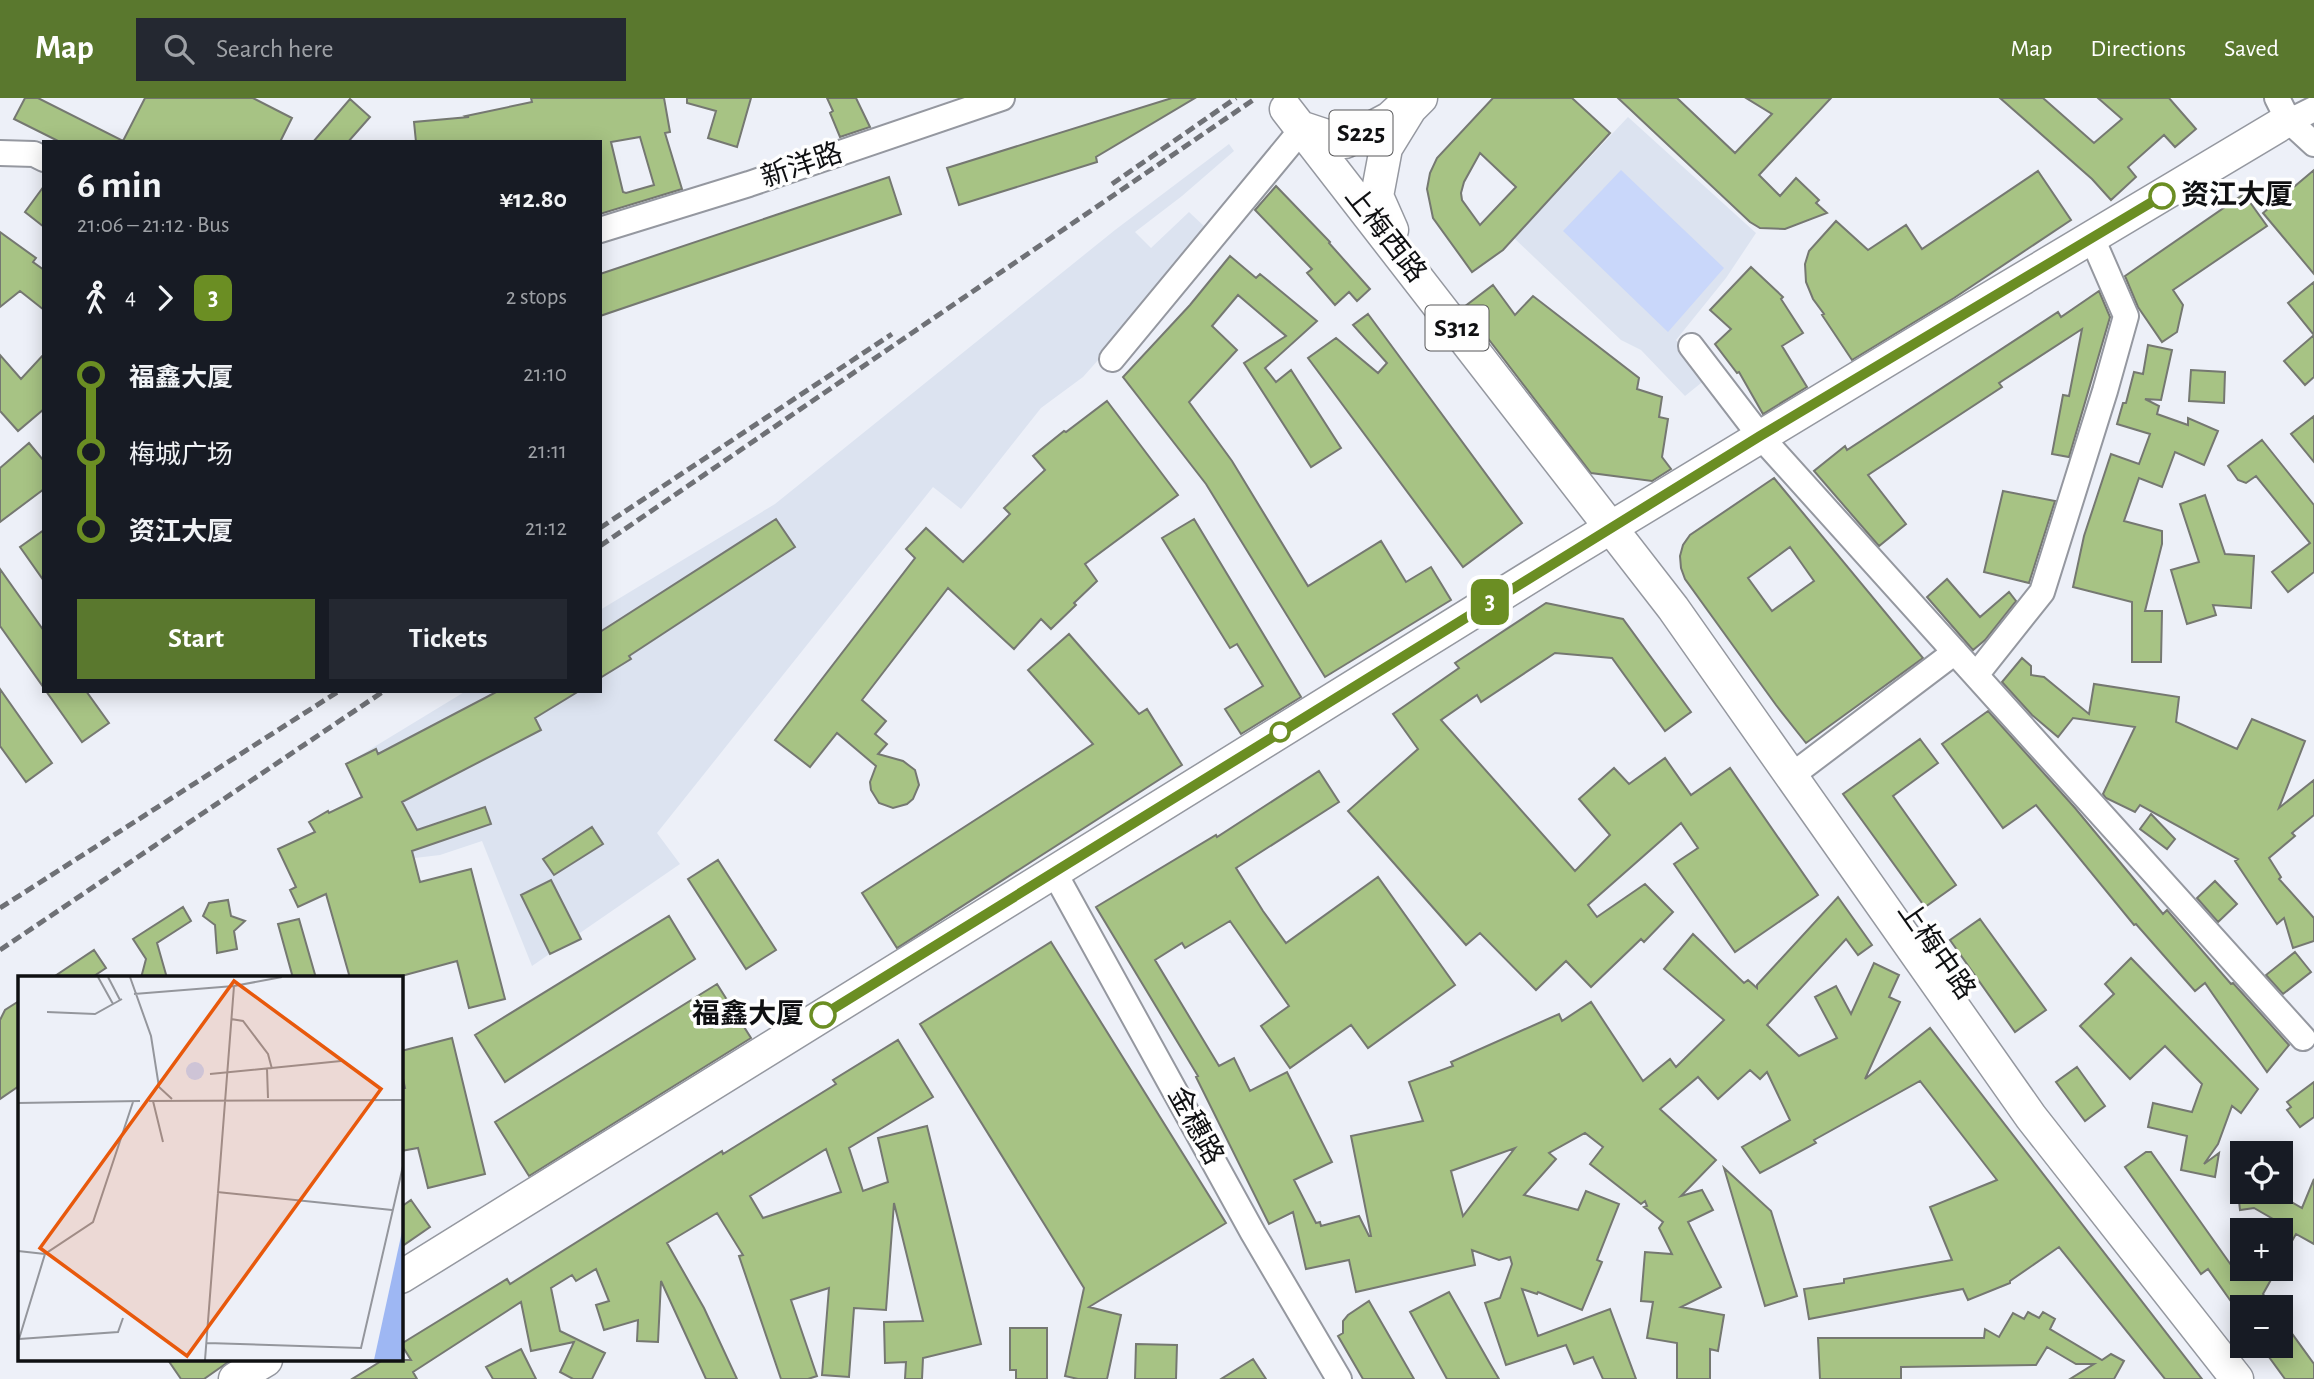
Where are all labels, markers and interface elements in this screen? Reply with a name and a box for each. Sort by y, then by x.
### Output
search box [136,18,626,81]
icon: search [160,30,198,68]
text: Map [35,32,94,65]
text: Search here [216,36,334,62]
text: Map [2010,37,2052,61]
text: Directions [2090,37,2186,61]
text: Saved [2224,37,2279,61]
road number: S225 [1330,110,1392,156]
street label: 新洋路 [757,137,846,193]
text: 6 min [77,167,162,205]
place label: 资江大厦 [2181,180,2293,210]
street label: 上梅西路 [1339,181,1432,288]
marker: 资江大厦 [2149,183,2175,209]
text: ¥12.80 [499,186,567,212]
text: 21:06 – 21:12 · Bus [77,214,230,237]
icon: walk [77,279,115,317]
icon: forward [146,279,184,317]
text: 4 [125,286,136,309]
text: 3 [208,286,218,310]
text: 2 stops [506,286,567,309]
road number: S312 [1426,305,1488,350]
text: 21:10 [523,363,567,386]
text: 福鑫大厦 [129,365,233,391]
text: 21:11 [528,440,567,463]
text: 梅城广场 [129,442,233,468]
text: 21:12 [525,517,567,540]
text: 资江大厦 [129,519,233,545]
line badge: 3 [1467,579,1513,625]
text: 3 [1485,590,1495,614]
button: Start [77,599,315,679]
button: Tickets [329,599,567,679]
unlabelled marker [1270,722,1290,742]
street label: 上梅中路 [1892,896,1981,1005]
inset map [18,976,402,1362]
place label: 福鑫大厦 [692,998,804,1029]
marker: 福鑫大厦 [810,1002,836,1028]
street label: 金穗路 [1162,1082,1229,1170]
map controls [2230,1141,2293,1358]
button: locate [2230,1141,2293,1204]
button: + [2230,1218,2293,1281]
button: − [2230,1295,2293,1358]

